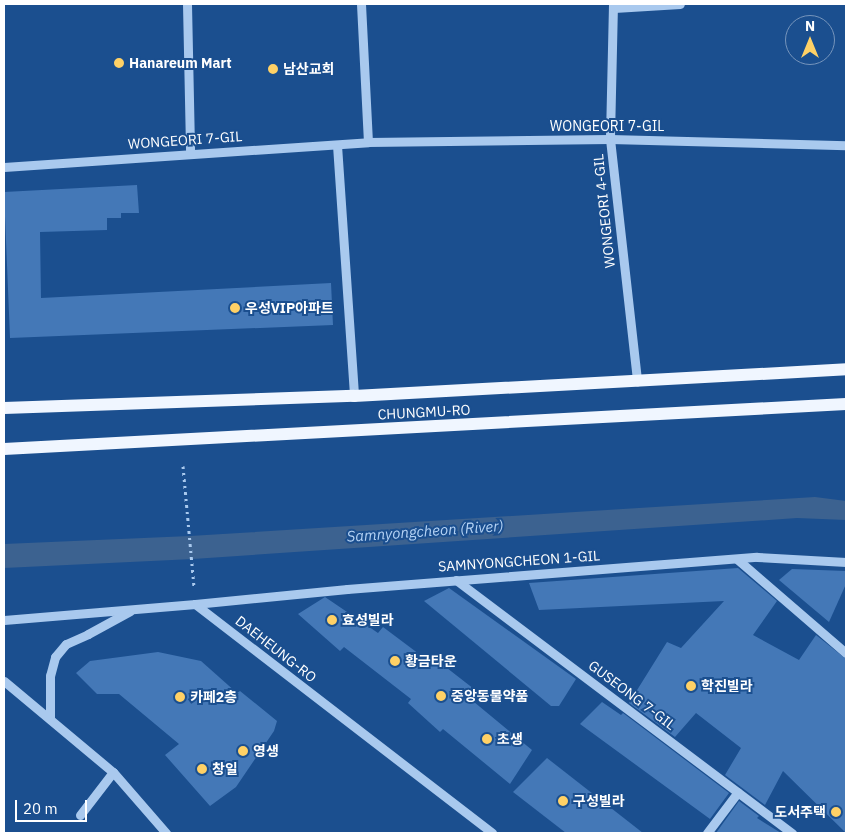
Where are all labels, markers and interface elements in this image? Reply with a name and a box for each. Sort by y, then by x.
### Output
north arrow [785,15,835,65]
text: N [805,17,815,35]
place label: Hanareum Mart [129,55,232,71]
marker: Hanareum Mart [113,57,125,69]
place label: 남산교회 [283,61,335,77]
marker: 남산교회 [267,63,279,75]
street label: WONGEORI 7-GIL [550,118,664,134]
street label: WONGEORI 7-GIL [127,128,243,152]
street label: WONGEORI 4-GIL [590,153,618,269]
place label: 우성VIP아파트 [245,300,334,316]
marker: 우성VIP아파트 [229,302,241,314]
street label: CHUNGMU-RO [377,401,471,423]
water label: Samnyongcheon (River) [346,517,504,545]
street label: SAMNYONGCHEON 1-GIL [438,547,600,575]
street label: DAEHEUNG-RO [232,612,320,686]
place label: 효성빌라 [342,612,394,628]
marker: 효성빌라 [326,614,338,626]
place label: 황금타운 [405,653,457,669]
marker: 황금타운 [389,655,401,667]
street label: GUSEONG 7-GIL [585,657,679,733]
place label: 학진빌라 [701,678,753,694]
marker: 학진빌라 [685,680,697,692]
place label: 중앙동물약품 [451,688,528,704]
place label: 카페2층 [190,689,237,705]
marker: 중앙동물약품 [435,690,447,702]
marker: 카페2층 [174,691,186,703]
place label: 초생 [497,731,523,747]
marker: 초생 [481,733,493,745]
place label: 영생 [253,743,279,759]
marker: 영생 [237,745,249,757]
place label: 창일 [212,761,238,777]
marker: 창일 [196,763,208,775]
scale bar [18,790,90,822]
place label: 구성빌라 [573,793,625,809]
marker: 구성빌라 [557,795,569,807]
text: 20 m [23,799,58,818]
place label: 도서주택 [774,804,826,820]
marker: 도서주택 [830,806,842,818]

